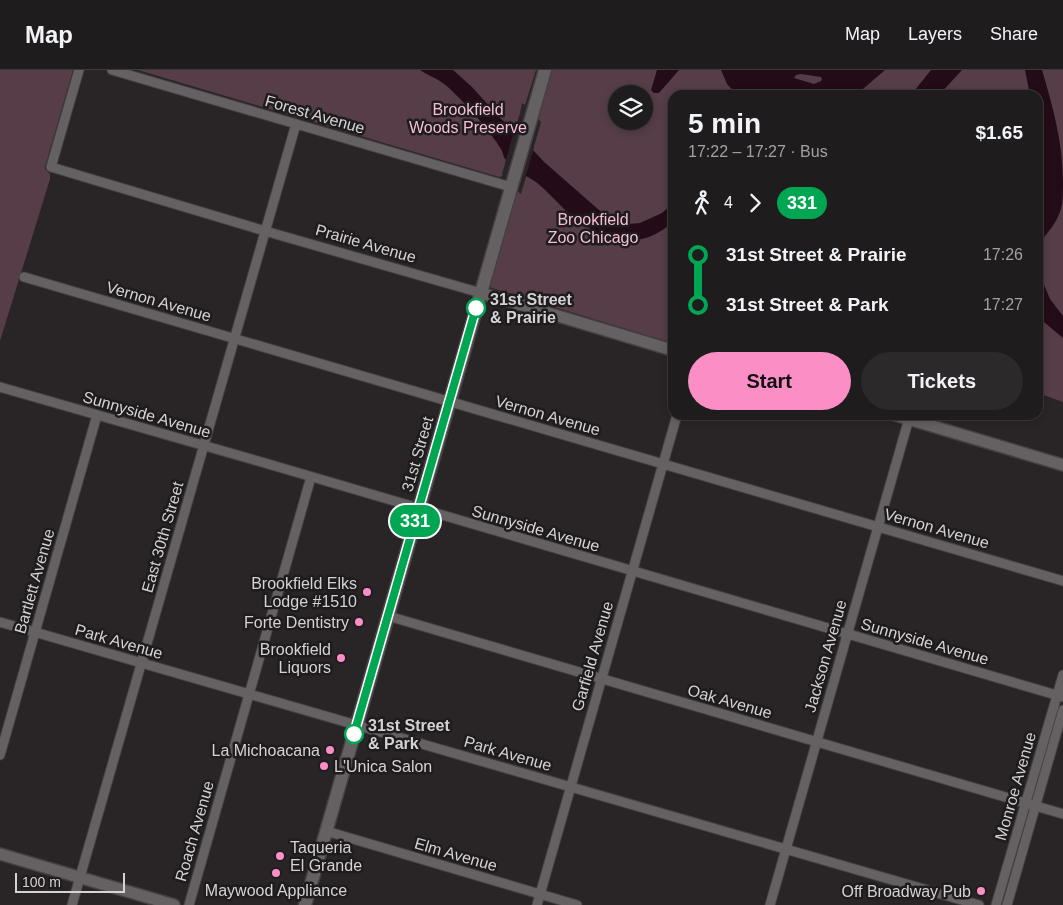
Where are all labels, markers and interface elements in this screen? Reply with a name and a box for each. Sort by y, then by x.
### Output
text: Map [25,21,73,48]
text: Map [845,24,880,44]
text: Layers [908,24,962,44]
text: Share [990,24,1038,44]
map controls [608,85,653,130]
button: layers [608,85,653,130]
street label: Forest Avenue [263,92,367,137]
park label: Brookfield Woods Preserve [409,101,527,136]
text: 5 min [688,108,761,139]
text: $1.65 [975,122,1023,143]
text: 17:22 – 17:27 · Bus [688,143,828,160]
icon: walk [688,189,716,217]
icon: forward [741,189,769,217]
text: 331 [787,193,817,213]
text: 4 [724,194,733,211]
park label: Brookfield Zoo Chicago [548,211,638,246]
street label: Prairie Avenue [314,221,418,266]
text: 31st Street & Prairie [726,244,907,265]
text: 17:26 [983,246,1023,263]
street label: Vernon Avenue [104,278,213,325]
place label: 31st Street & Prairie [490,291,572,326]
text: 31st Street & Park [726,294,889,315]
text: 17:27 [983,296,1023,313]
marker: 31st Street & Prairie [466,298,486,318]
button: Start [688,352,851,410]
button: Tickets [861,352,1023,410]
street label: Sunnyside Avenue [81,388,213,441]
street label: Vernon Avenue [493,392,602,439]
street label: 31st Street [399,414,436,494]
street label: East 30th Street [138,479,187,595]
street label: Sunnyside Avenue [470,502,602,555]
line badge: 331 [386,505,444,537]
street label: Vernon Avenue [882,505,991,552]
text: 331 [400,511,430,531]
street label: Bartlett Avenue [11,527,58,636]
place label: Brookfield Elks Lodge #1510 [251,575,357,610]
marker: Brookfield Elks Lodge #1510 [361,586,373,598]
street label: Jackson Avenue [801,598,850,714]
street label: Garfield Avenue [569,599,616,713]
place label: Forte Dentistry [244,614,349,631]
street label: Sunnyside Avenue [859,615,991,668]
marker: Forte Dentistry [353,616,365,628]
street label: Park Avenue [73,621,165,662]
place label: Brookfield Liquors [260,641,331,676]
marker: Brookfield Liquors [335,652,347,664]
street label: Oak Avenue [686,681,774,722]
place label: 31st Street & Park [368,717,450,752]
marker: 31st Street & Park [344,724,364,744]
street label: Monroe Avenue [992,730,1039,842]
street label: Park Avenue [462,733,554,774]
place label: La Michoacana [211,742,320,759]
marker: La Michoacana [324,744,336,756]
place label: L'Unica Salon [334,758,432,775]
marker: L'Unica Salon [318,760,330,772]
street label: Roach Avenue [172,779,217,883]
street label: Elm Avenue [413,835,499,874]
place label: Taqueria El Grande [290,839,362,874]
marker: Taqueria El Grande [274,850,286,862]
marker: Maywood Appliance [270,867,282,879]
scale bar [15,870,125,893]
text: 100 m [22,874,61,890]
place label: Maywood Appliance [205,882,347,899]
place label: Off Broadway Pub [841,883,971,900]
marker: Off Broadway Pub [975,885,987,897]

